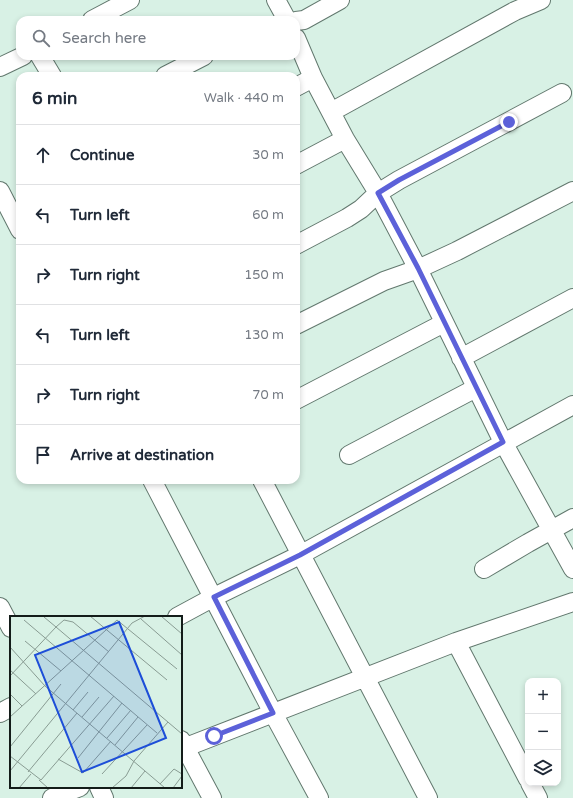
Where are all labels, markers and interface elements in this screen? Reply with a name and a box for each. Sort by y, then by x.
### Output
search box [16,16,300,60]
icon: search [30,27,52,49]
text: Search here [62,29,146,47]
text: 6 min [32,88,77,109]
text: Walk · 440 m [204,90,284,106]
route end [500,113,518,131]
icon: ahead [32,144,54,166]
text: Continue [70,146,134,164]
text: 30 m [252,147,284,163]
icon: left [32,204,54,226]
text: Turn left [70,206,130,224]
text: 60 m [252,207,284,223]
icon: right [32,264,54,286]
text: Turn right [70,266,140,284]
text: 150 m [244,267,284,283]
icon: left [32,324,54,346]
text: Turn left [70,326,130,344]
text: 130 m [244,327,284,343]
icon: right [32,384,54,406]
text: Turn right [70,386,140,404]
text: 70 m [252,387,284,403]
icon: arrive [32,444,54,466]
text: Arrive at destination [70,446,214,464]
inset map [10,616,182,788]
map controls [525,678,561,786]
button: + [525,678,561,714]
button: − [525,714,561,750]
route start [205,727,223,745]
button: layers [525,750,561,786]

